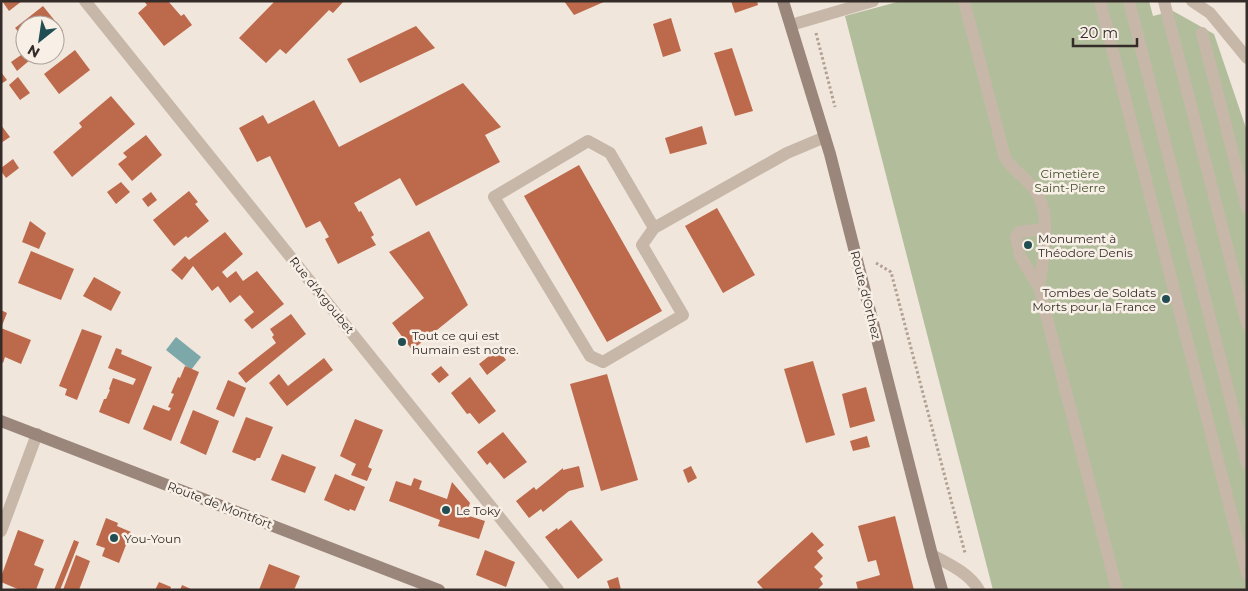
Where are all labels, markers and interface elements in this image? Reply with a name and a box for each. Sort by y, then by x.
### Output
north arrow [15,15,65,65]
scale bar [1073,15,1137,47]
text: 20 m [1080,23,1118,42]
text: N [24,41,43,62]
park label: Cimetière Saint-Pierre [1035,166,1105,195]
place label: Monument à Théodore Denis [1038,231,1133,260]
marker: Monument à Théodore Denis [1022,239,1034,251]
street label: Route d'Orthez [848,249,884,341]
street label: Rue d'Argoubet [286,254,358,337]
place label: Tombes de Soldats Morts pour la France [1032,285,1156,314]
marker: Tombes de Soldats Morts pour la France [1160,293,1172,305]
place label: Tout ce qui est humain est notre. [412,328,519,357]
marker: Tout ce qui est humain est notre. [396,336,408,348]
street label: Route de Montfort [165,478,275,532]
place label: Le Toky [456,503,501,518]
marker: Le Toky [440,504,452,516]
place label: You-Youn [124,531,181,546]
marker: You-Youn [108,532,120,544]

